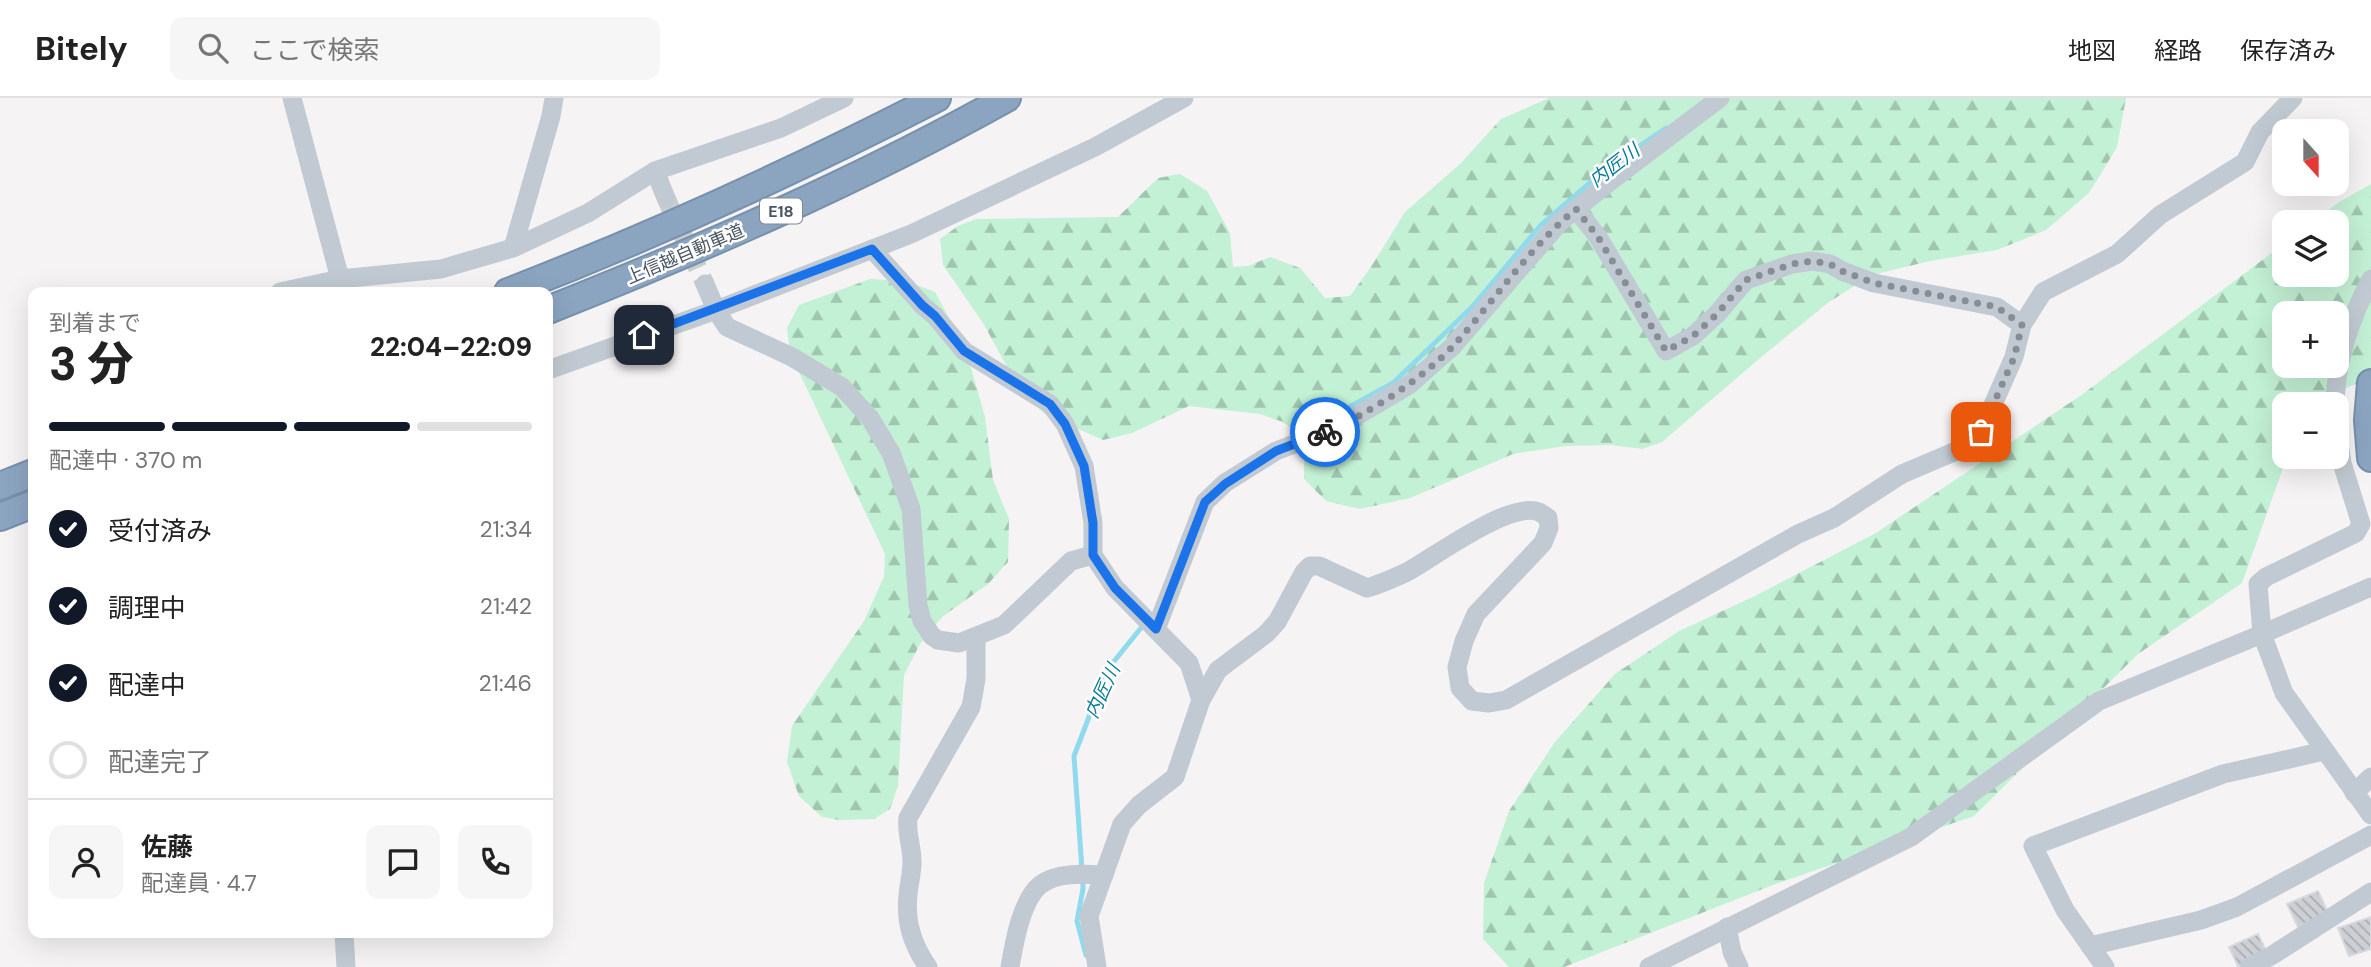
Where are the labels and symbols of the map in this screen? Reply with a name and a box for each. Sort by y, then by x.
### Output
north arrow [2272,119,2348,196]
water label: 内匠川 [1584,137,1646,193]
road number: E18 [760,198,802,223]
street label: 上信越自動車道 [622,218,748,290]
pin [614,305,674,365]
courier [1290,397,1360,467]
pin [1951,402,2011,462]
water label: 内匠川 [1079,658,1127,722]

